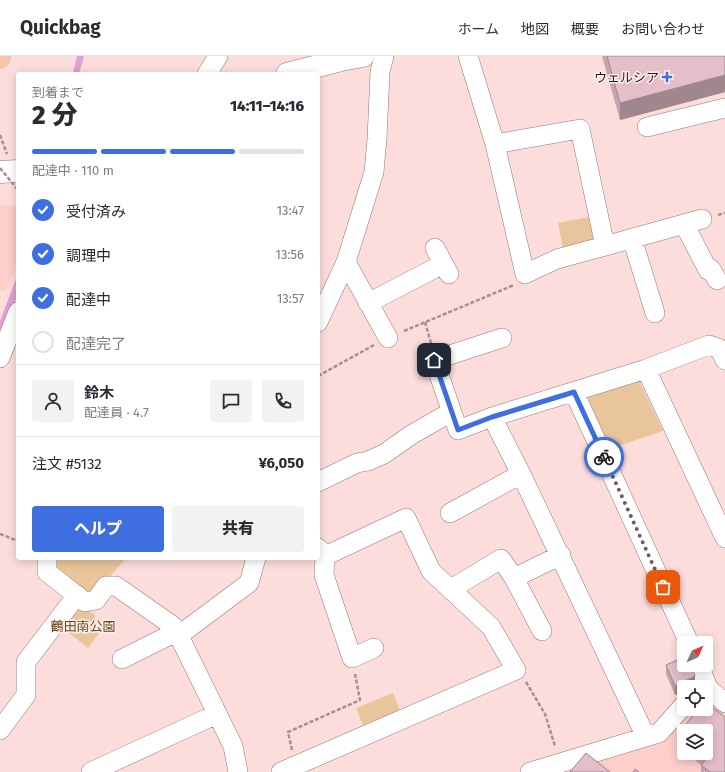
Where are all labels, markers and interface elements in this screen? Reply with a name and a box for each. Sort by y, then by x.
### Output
text: Quickbag [20,16,101,39]
text: ホーム [457,21,499,38]
text: 地図 [521,21,549,38]
text: 概要 [571,21,599,38]
text: お問い合わせ [621,21,705,38]
place label: ウェルシア [594,70,659,85]
marker: ウェルシア [662,72,672,82]
text: 到着まで [32,85,84,100]
text: 14:11–14:16 [230,97,304,115]
text: 2 分 [32,100,78,131]
text: 配達中 · 110 m [32,163,114,178]
icon: check [32,199,54,221]
text: 受付済み [66,203,126,221]
text: 13:47 [276,203,304,218]
icon: check [32,243,54,265]
text: 調理中 [66,247,111,265]
text: 13:56 [275,247,304,262]
icon: check [32,287,54,309]
text: 配達中 [66,291,111,309]
text: 13:57 [277,291,304,306]
text: 配達完了 [66,335,126,353]
pin [417,343,451,377]
icon: home [423,349,445,371]
button: person [32,380,74,422]
button: chat [210,380,252,422]
button: phone [262,380,304,422]
text: 鈴木 [84,384,114,402]
text: 配達員 · 4.7 [84,405,149,420]
courier [584,437,624,477]
icon: bike [593,446,615,468]
text: ¥6,050 [258,454,304,472]
text: 注文 #5132 [32,455,102,473]
button: ヘルプ [32,506,164,552]
button: 共有 [172,506,304,552]
pin [646,570,680,604]
icon: bag [652,576,674,598]
park label: 鶴田南公園 [50,619,116,634]
north arrow [677,636,713,672]
map controls [677,636,713,760]
button: locate [677,680,713,716]
button: layers [677,724,713,760]

